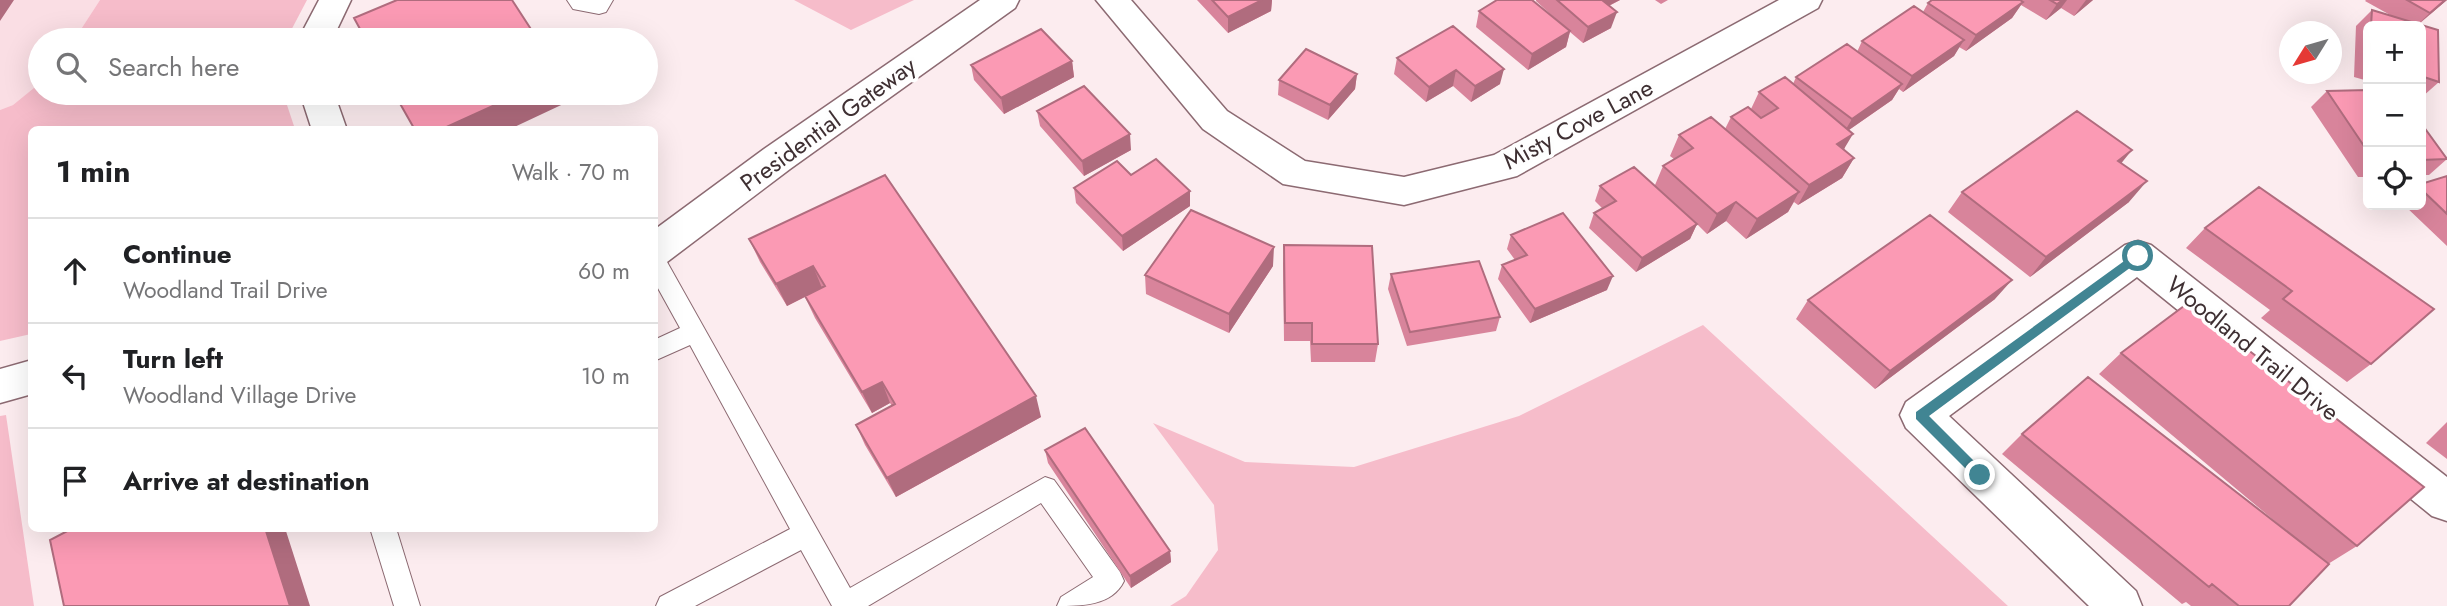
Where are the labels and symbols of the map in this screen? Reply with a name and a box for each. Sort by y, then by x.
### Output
north arrow [2279,21,2342,84]
street label: Presidential Gateway [733,48,924,200]
street label: Misty Cove Lane [1497,70,1659,178]
route start [2122,240,2153,271]
street label: Woodland Trail Drive [2159,267,2347,429]
route end [1964,459,1995,490]

